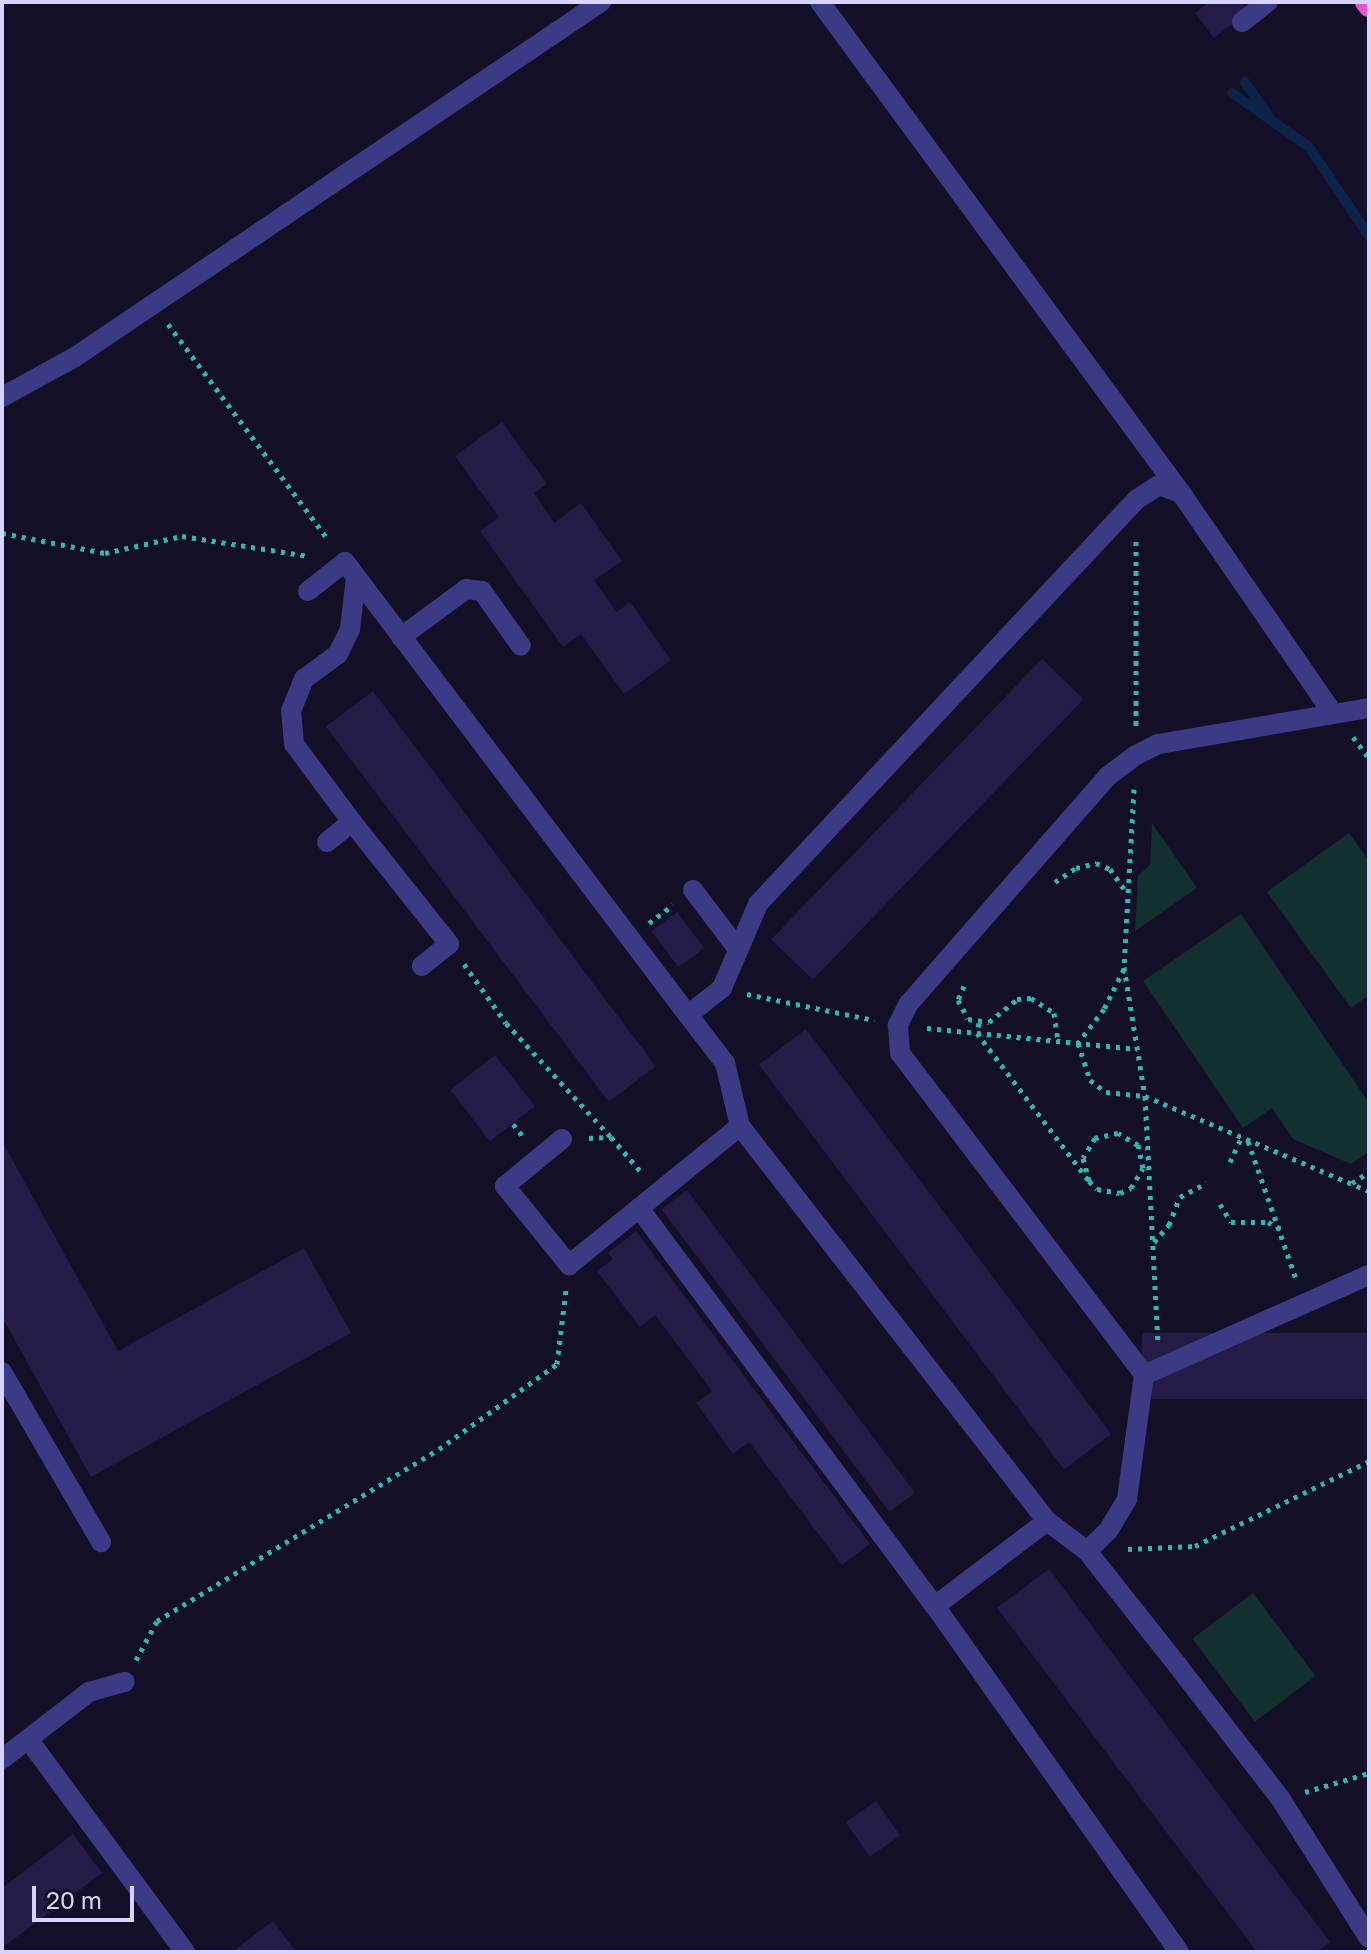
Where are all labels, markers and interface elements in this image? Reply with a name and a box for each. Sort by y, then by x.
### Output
scale bar [36,1870,138,1920]
text: 20 m [46,1885,102,1914]

